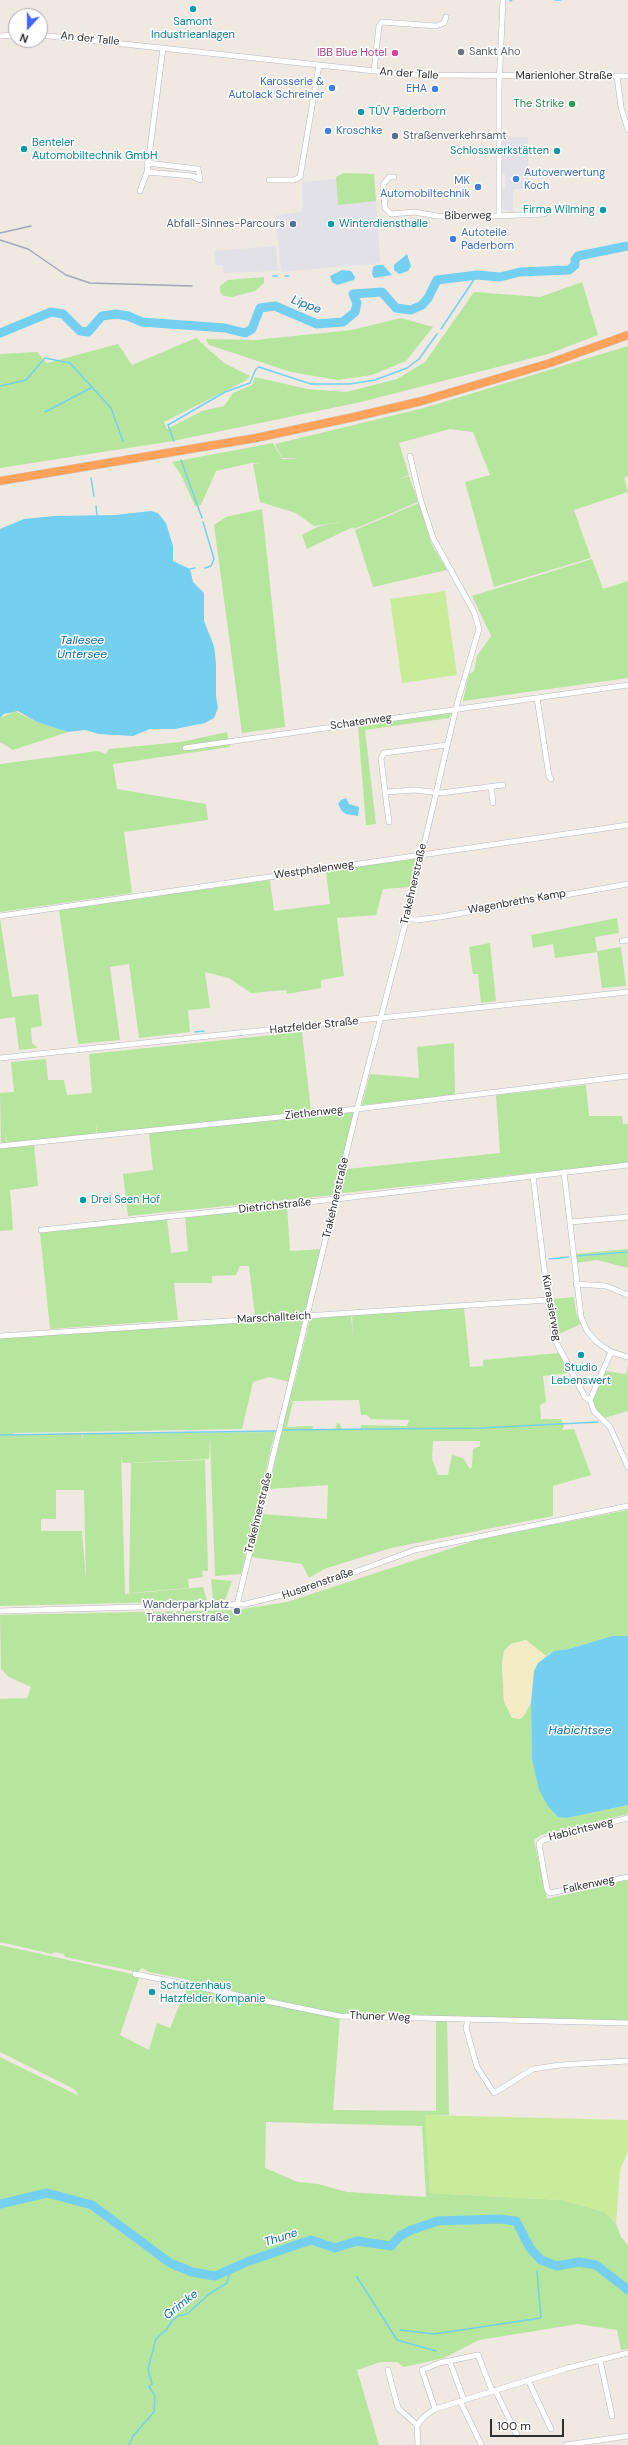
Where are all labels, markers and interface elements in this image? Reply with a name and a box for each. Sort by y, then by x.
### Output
marker: Samont Industrieanlagen [188,4,198,14]
north arrow [8,8,48,48]
place label: Samont Industrieanlagen [151,15,235,41]
street label: An der Talle [60,29,120,49]
text: N [18,30,30,46]
place label: Sankt Aho [469,45,521,59]
place label: IBB Blue Hotel [317,46,387,60]
marker: Sankt Aho [456,47,466,57]
marker: IBB Blue Hotel [390,48,400,58]
street label: An der Talle [379,65,439,83]
street label: Marienloher Straße [515,69,613,83]
place label: Karosserie & Autolack Schreiner [228,75,324,101]
place label: EHA [406,82,427,96]
marker: Karosserie & Autolack Schreiner [327,83,337,93]
marker: EHA [430,84,440,94]
place label: The Strike [514,97,564,111]
marker: The Strike [567,99,577,109]
place label: TÜV Paderborn [369,105,446,119]
marker: TÜV Paderborn [356,107,366,117]
place label: Kroschke [336,124,382,138]
marker: Kroschke [323,126,333,136]
place label: Straßenverkehrsamt [403,129,507,143]
marker: Straßenverkehrsamt [390,131,400,141]
place label: Benteler Automobiltechnik GmbH [32,136,157,162]
marker: Benteler Automobiltechnik GmbH [19,144,29,154]
place label: Schlosswerkstätten [450,144,549,158]
marker: Schlosswerkstätten [552,146,562,156]
place label: Autoverwertung Koch [524,166,605,192]
place label: MK Automobiltechnik [380,174,470,200]
marker: Autoverwertung Koch [511,174,521,184]
marker: MK Automobiltechnik [473,182,483,192]
place label: Firma Wilming [523,203,595,217]
marker: Firma Wilming [598,205,608,215]
street label: Biberweg [444,209,492,223]
place label: Abfall-Sinnes-Parcours [166,217,285,231]
place label: Winterdiensthalle [339,217,428,231]
marker: Abfall-Sinnes-Parcours [288,219,298,229]
marker: Winterdiensthalle [326,219,336,229]
place label: Autoteile Paderborn [461,226,514,252]
marker: Autoteile Paderborn [448,234,458,244]
water label: Lippe [289,293,323,317]
water label: Tallesee Untersee [57,634,107,662]
street label: Schatenweg [329,711,393,733]
street label: Trakehnerstraße [398,842,430,926]
street label: Westphalenweg [273,858,355,882]
street label: Wagenbreths Kamp [467,887,567,917]
street label: Hatzfelder Straße [269,1015,359,1037]
street label: Ziethenweg [284,1103,344,1123]
street label: Trakehnerstraße [320,1156,352,1240]
place label: Drei Seen Hof [91,1193,160,1207]
marker: Drei Seen Hof [78,1195,88,1205]
street label: Dietrichstraße [238,1196,312,1216]
street label: Kürassierweg [539,1274,563,1342]
street label: Marschallteich [237,1309,311,1327]
marker: Studio Lebenswert [576,1350,586,1360]
place label: Studio Lebenswert [551,1361,611,1387]
street label: Trakehnerstraße [243,1471,275,1555]
street label: Husarenstraße [281,1566,355,1602]
place label: Wanderparkplatz Trakehnerstraße [142,1598,229,1624]
marker: Wanderparkplatz Trakehnerstraße [232,1606,242,1616]
water label: Habichtsee [548,1724,612,1738]
street label: Habichtsweg [547,1816,615,1844]
street label: Falkenweg [562,1873,616,1897]
place label: Schützenhaus Hatzfelder Kompanie [160,1979,265,2005]
marker: Schützenhaus Hatzfelder Kompanie [147,1987,157,1997]
street label: Thuner Weg [349,2009,411,2025]
water label: Thune [262,2226,300,2250]
water label: Grimke [161,2287,201,2323]
scale bar [492,2411,566,2437]
text: 100 m [497,2418,531,2434]

